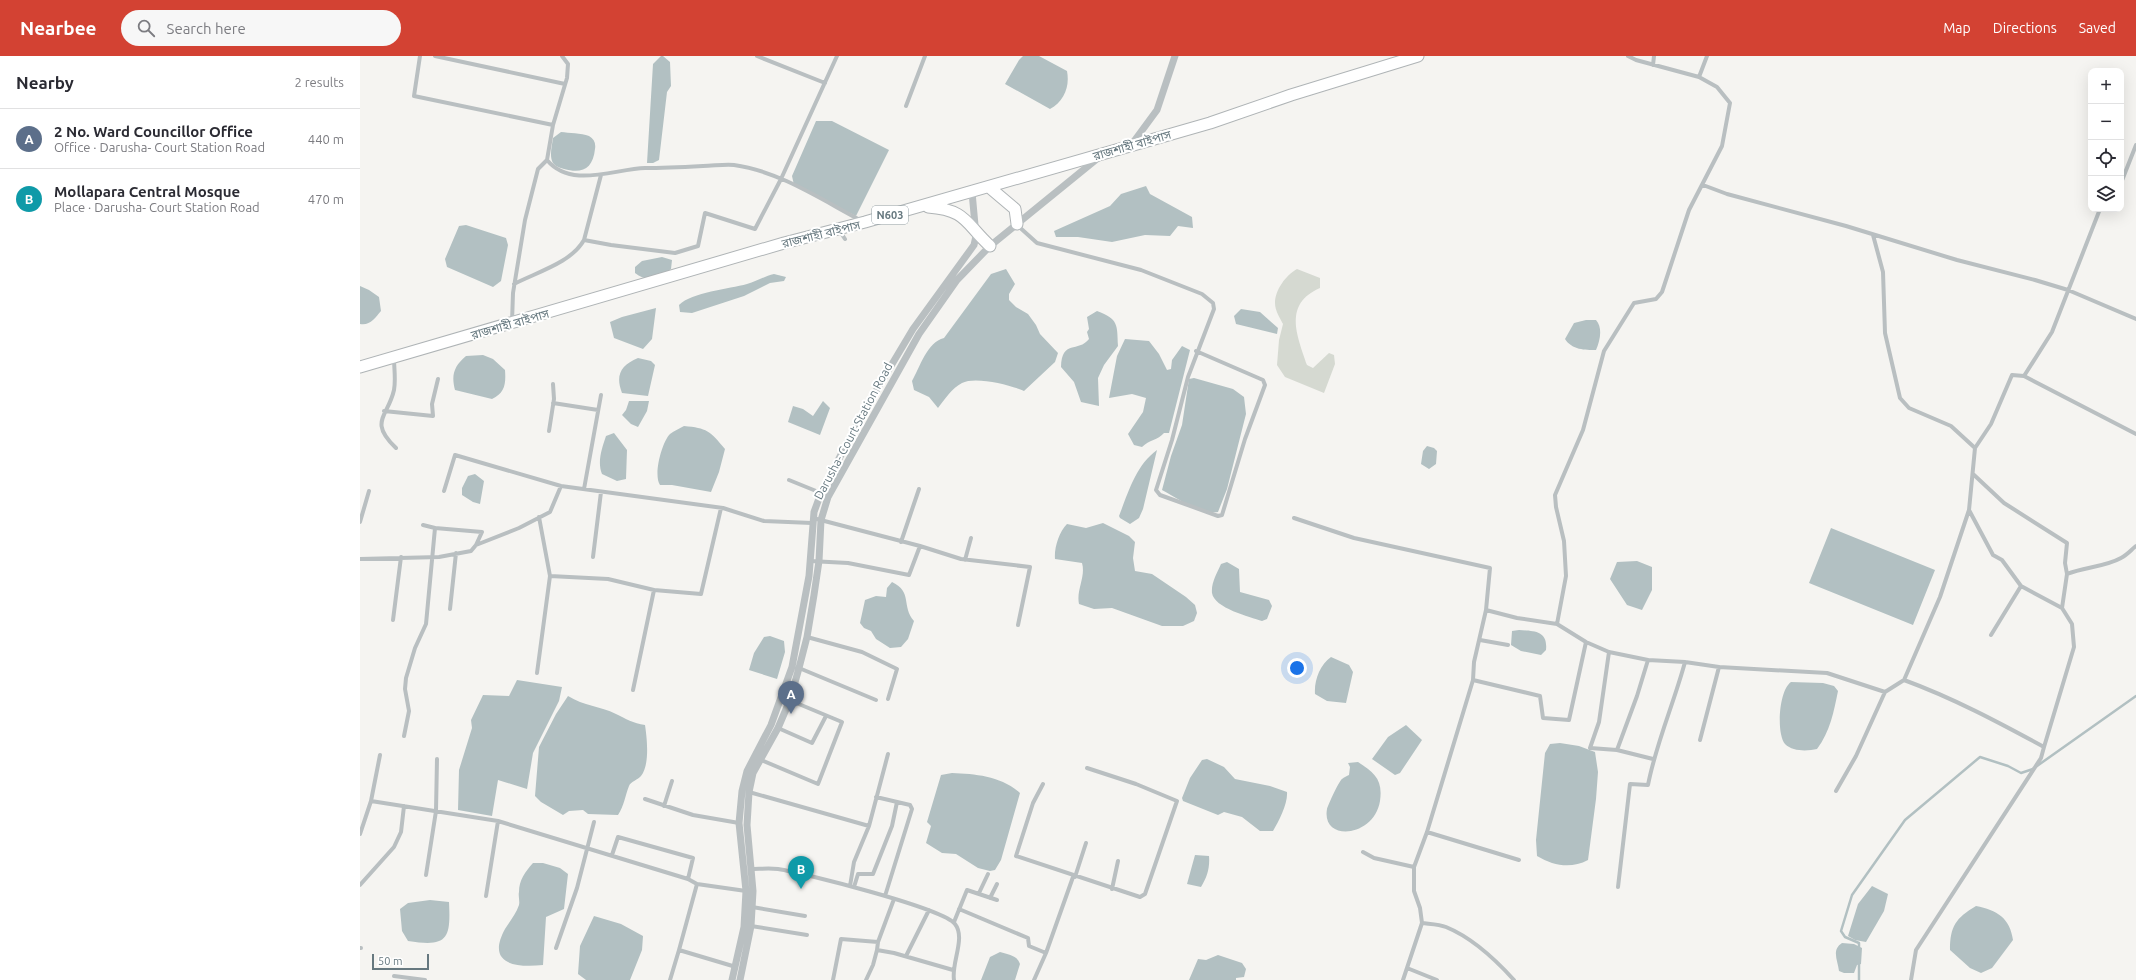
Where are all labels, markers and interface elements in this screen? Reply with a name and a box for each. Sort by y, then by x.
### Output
search box [121,10,401,46]
text: Nearbee [20,17,97,39]
icon: search [135,17,157,39]
text: Search here [167,20,246,37]
text: Map [1943,20,1971,36]
text: Directions [1993,20,2057,36]
text: Saved [2079,20,2116,36]
map controls [2088,68,2124,212]
button: + [2088,68,2124,104]
text: Nearby [16,73,74,92]
text: 2 results [294,75,344,89]
button: − [2088,104,2124,140]
text: 2 No. Ward Councillor Office [54,123,253,140]
street label: রাজশাহী বাইপাস [1090,127,1173,163]
text: A [24,132,34,146]
text: 440 m [308,132,344,146]
text: Office · Darusha- Court Station Road [54,140,265,154]
button: locate [2088,140,2124,176]
button: layers [2088,176,2124,212]
text: Mollapara Central Mosque [54,183,240,200]
text: B [25,192,33,206]
text: 470 m [308,192,344,206]
text: Place · Darusha- Court Station Road [54,200,260,214]
road number: N603 [872,206,908,224]
street label: রাজশাহী বাইপাস [779,217,862,250]
street label: রাজশাহী বাইপাস [468,306,551,342]
street label: Darusha- Court Station Road [811,360,895,502]
your location [1287,658,1307,678]
pin: A [778,681,804,714]
pin: B [788,856,814,889]
scale bar [372,952,429,971]
text: 50 m [378,955,402,967]

